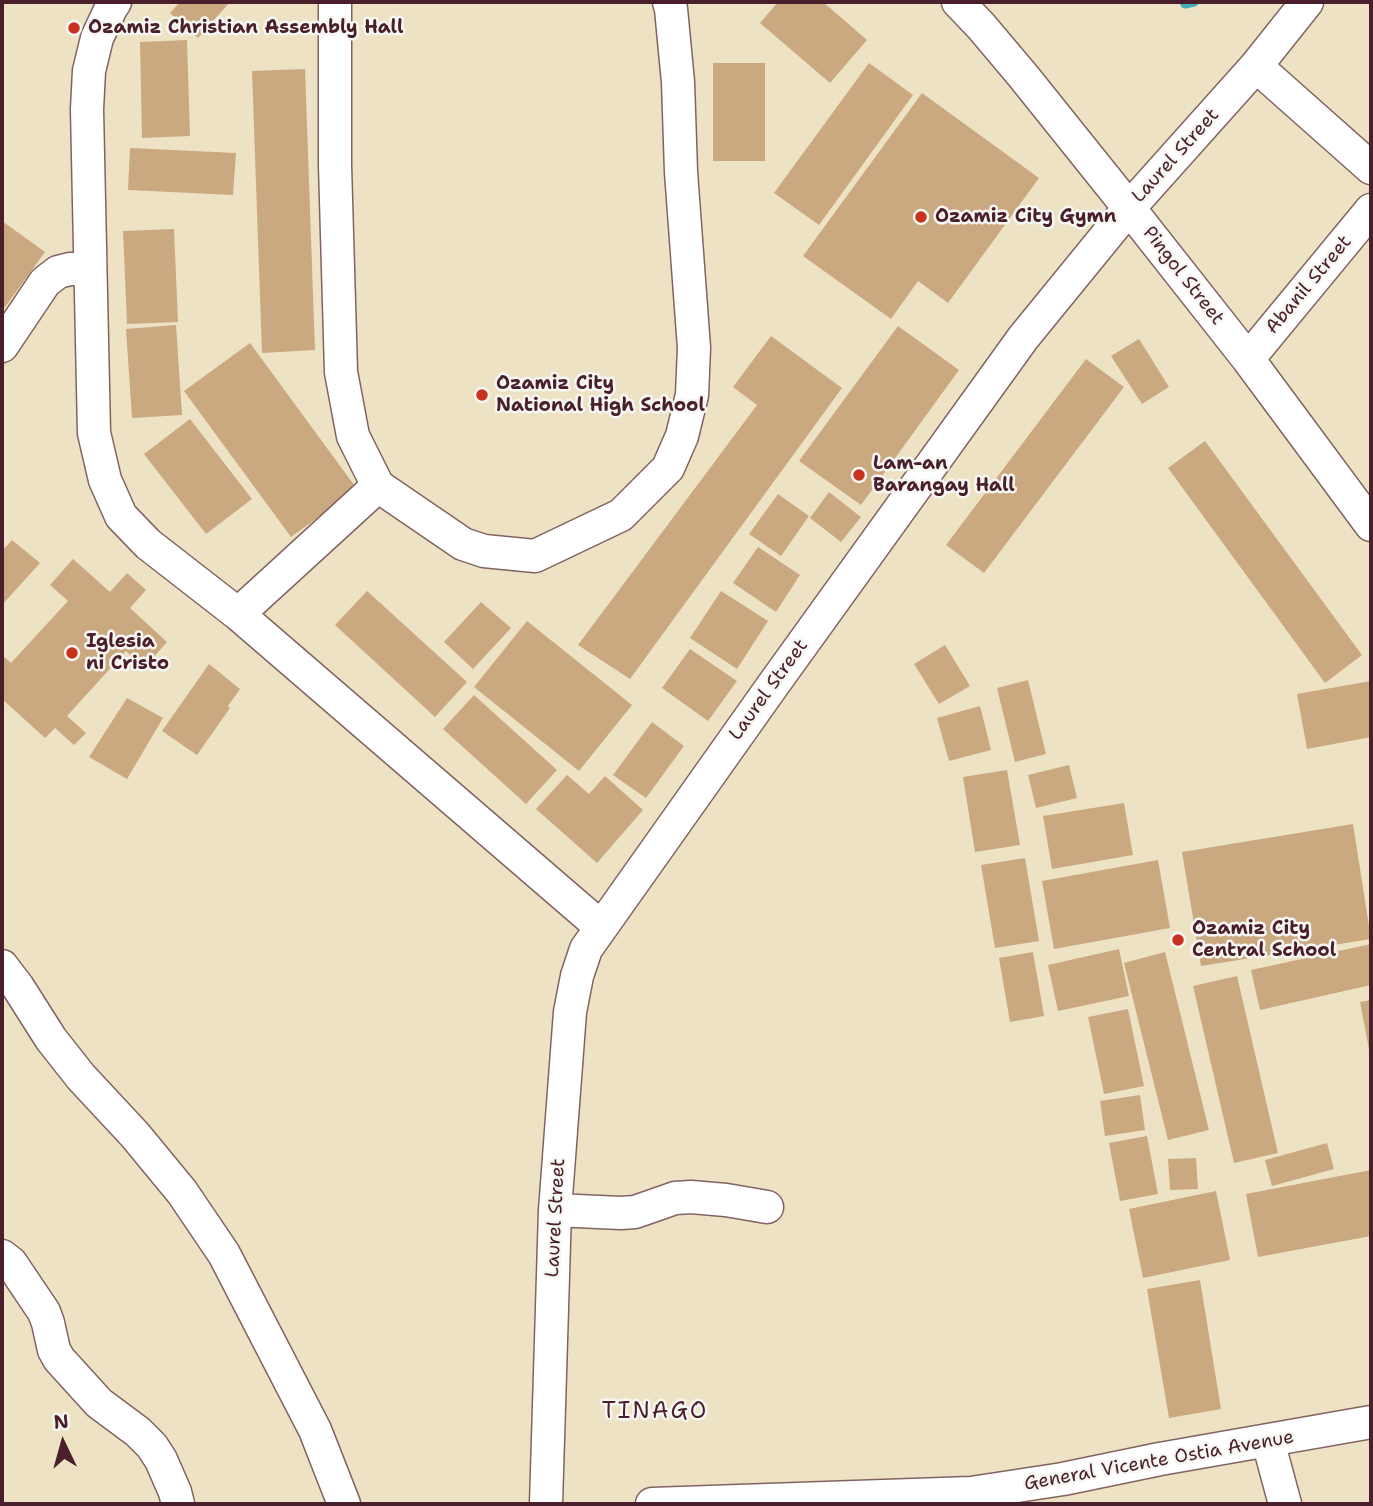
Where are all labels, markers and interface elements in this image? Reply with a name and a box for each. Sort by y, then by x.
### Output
place label: Ozamiz Christian Assembly Hall [88,17,404,39]
marker: Ozamiz Christian Assembly Hall [66,20,82,36]
street label: Laurel Street [1128,104,1224,208]
place label: Ozamiz City Gymn [935,206,1116,228]
marker: Ozamiz City Gymn [913,209,929,225]
street label: Pingol Street [1138,222,1228,330]
street label: Abanil Street [1261,231,1357,339]
place label: Ozamiz City National High School [496,373,705,417]
marker: Ozamiz City National High School [474,387,490,403]
place label: Lam-an Barangay Hall [873,453,1015,497]
marker: Lam-an Barangay Hall [851,467,867,483]
place label: Iglesia ni Cristo [86,631,169,675]
street label: Laurel Street [725,635,813,745]
marker: Iglesia ni Cristo [64,645,80,661]
place label: Ozamiz City Central School [1192,918,1336,962]
marker: Ozamiz City Central School [1170,932,1186,948]
street label: Laurel Street [541,1158,571,1278]
district label: TINAGO [602,1398,708,1426]
north arrow [28,1408,98,1478]
text: N [53,1408,70,1435]
street label: General Vicente Ostia Avenue [1022,1426,1296,1496]

